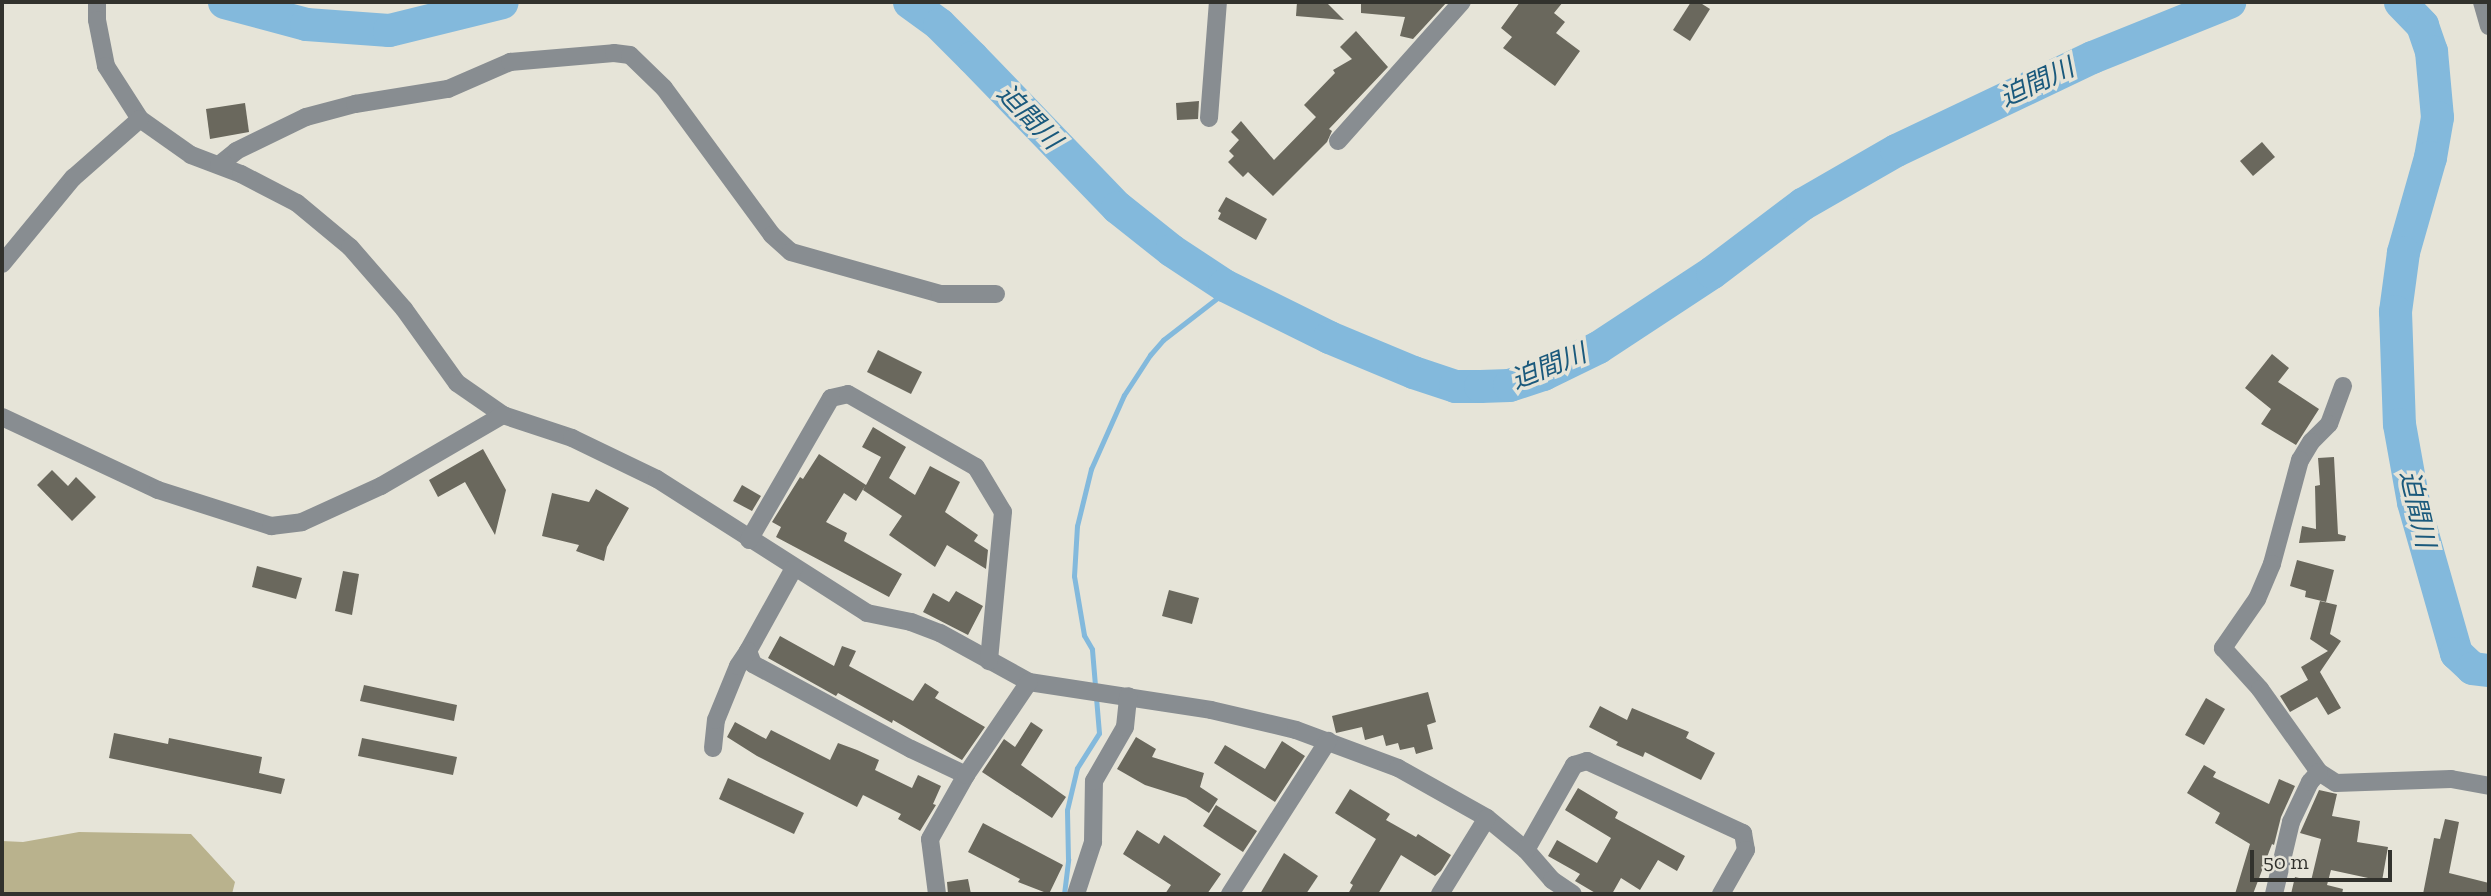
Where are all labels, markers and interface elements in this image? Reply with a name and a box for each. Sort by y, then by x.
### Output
water label: 迫間川 [1995,52,2079,114]
water label: 迫間川 [991,78,1067,156]
water label: 迫間川 [1507,338,1591,396]
water label: 迫間川 [2393,467,2441,551]
scale bar [2253,836,2395,880]
text: 50 m [2263,849,2309,874]

